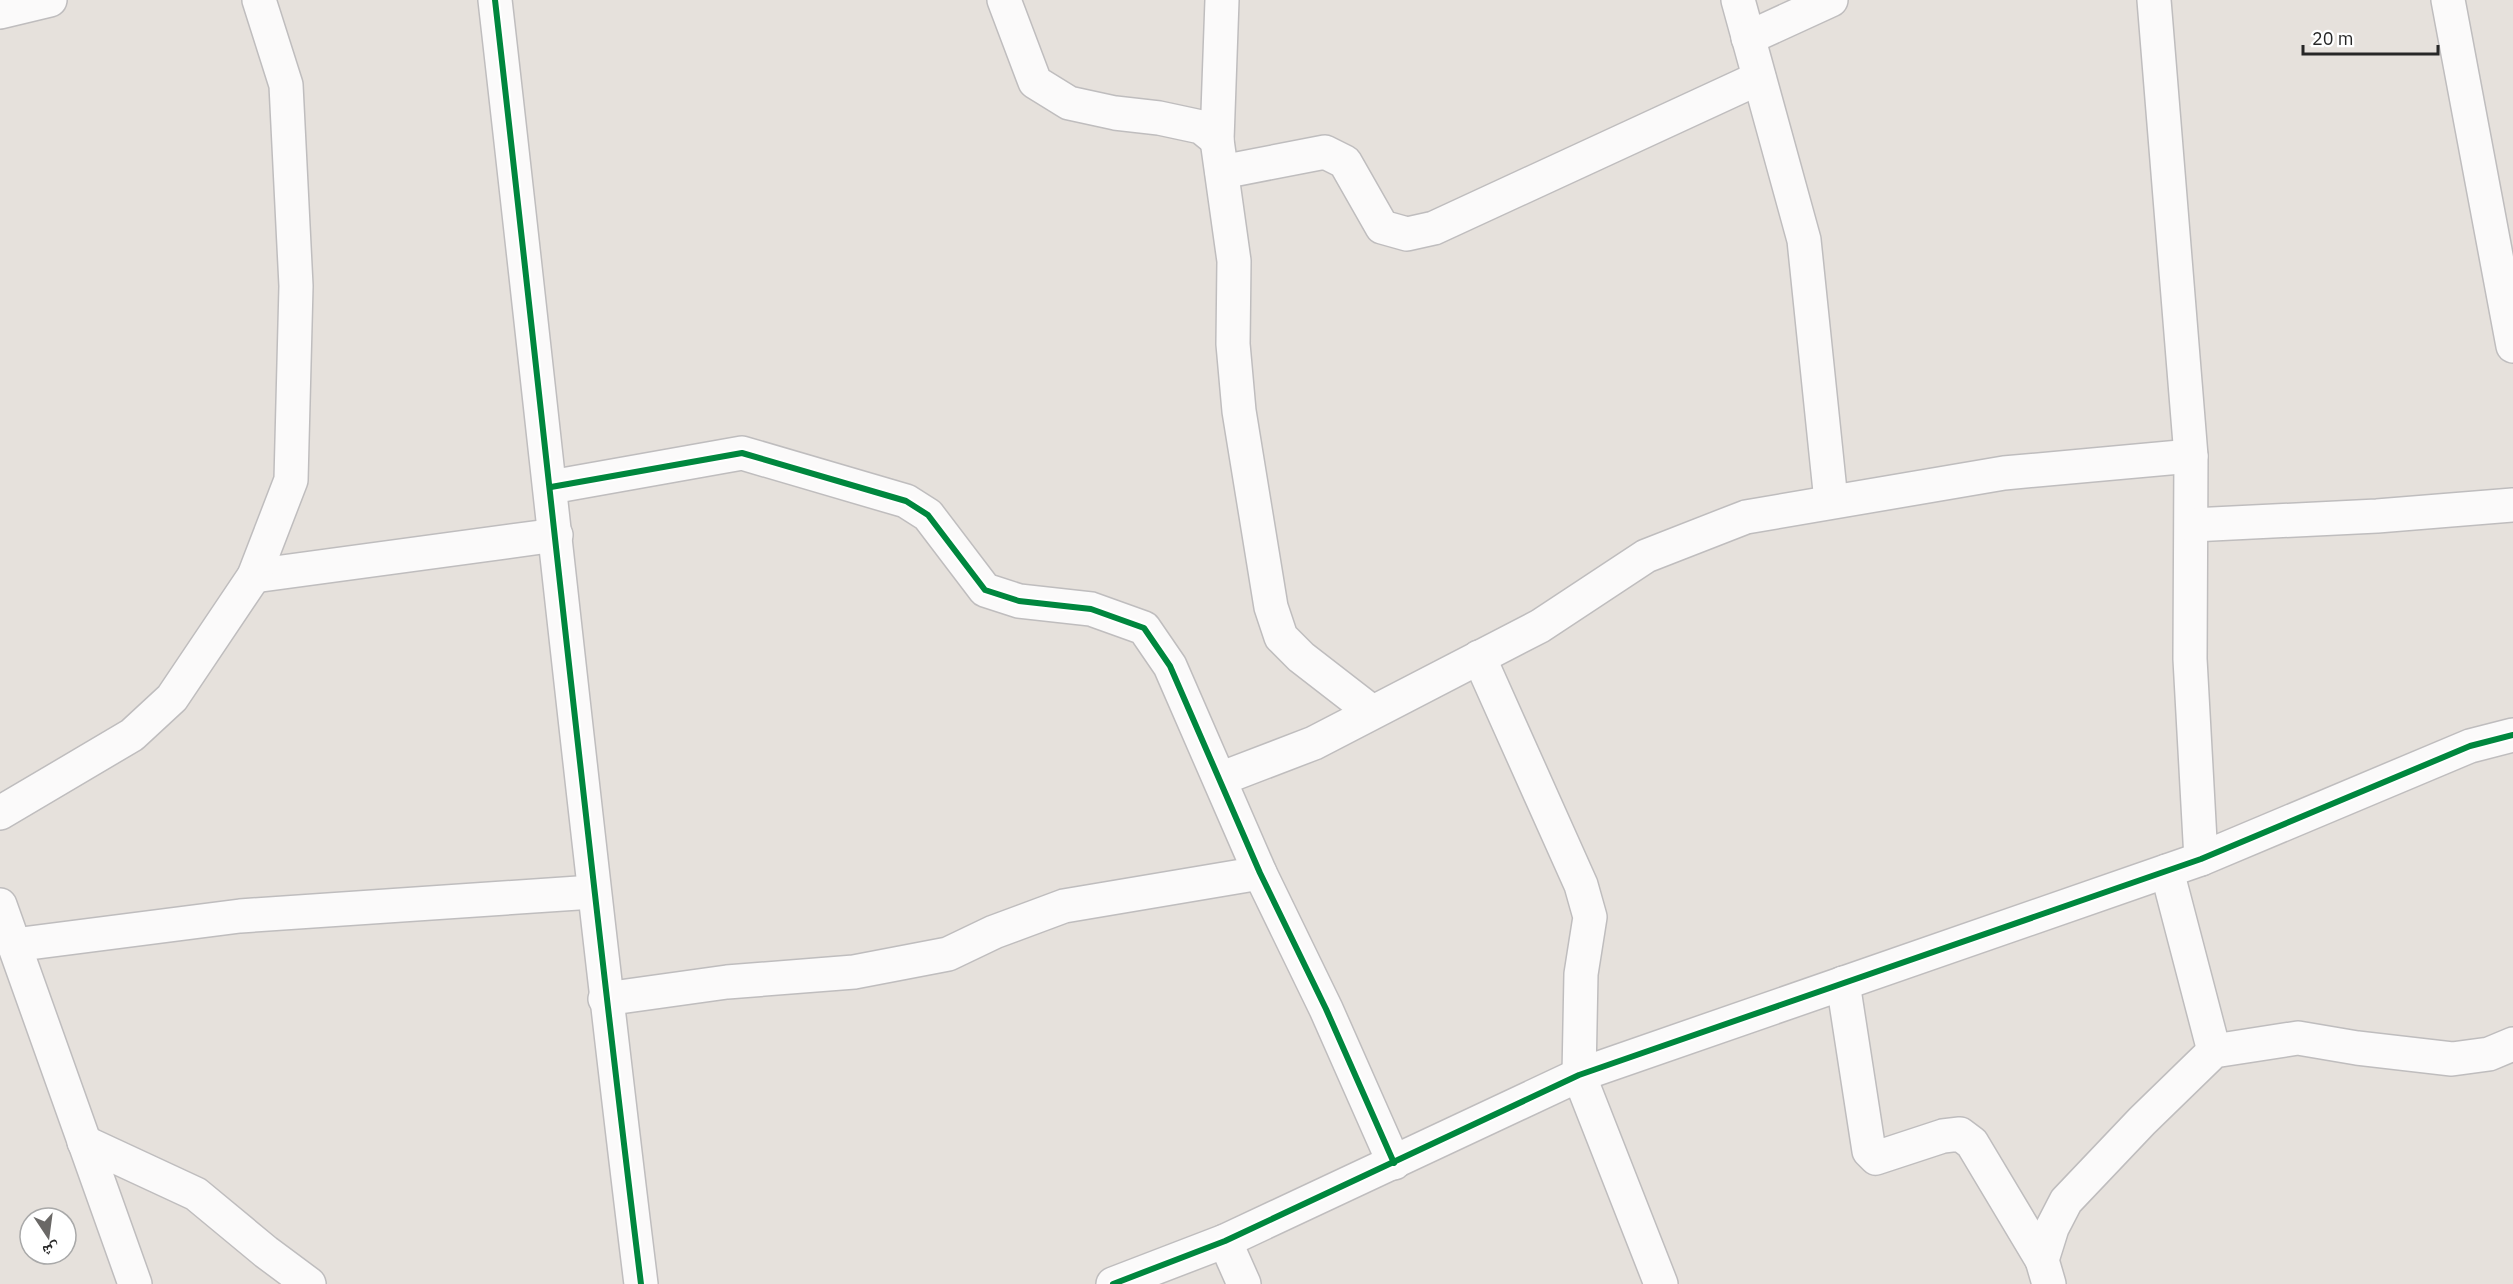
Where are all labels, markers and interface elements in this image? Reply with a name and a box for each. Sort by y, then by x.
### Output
scale bar [2303,18,2438,56]
text: 20 m [2312,27,2354,50]
north arrow [18,1206,78,1266]
text: ش [41,1239,62,1262]

